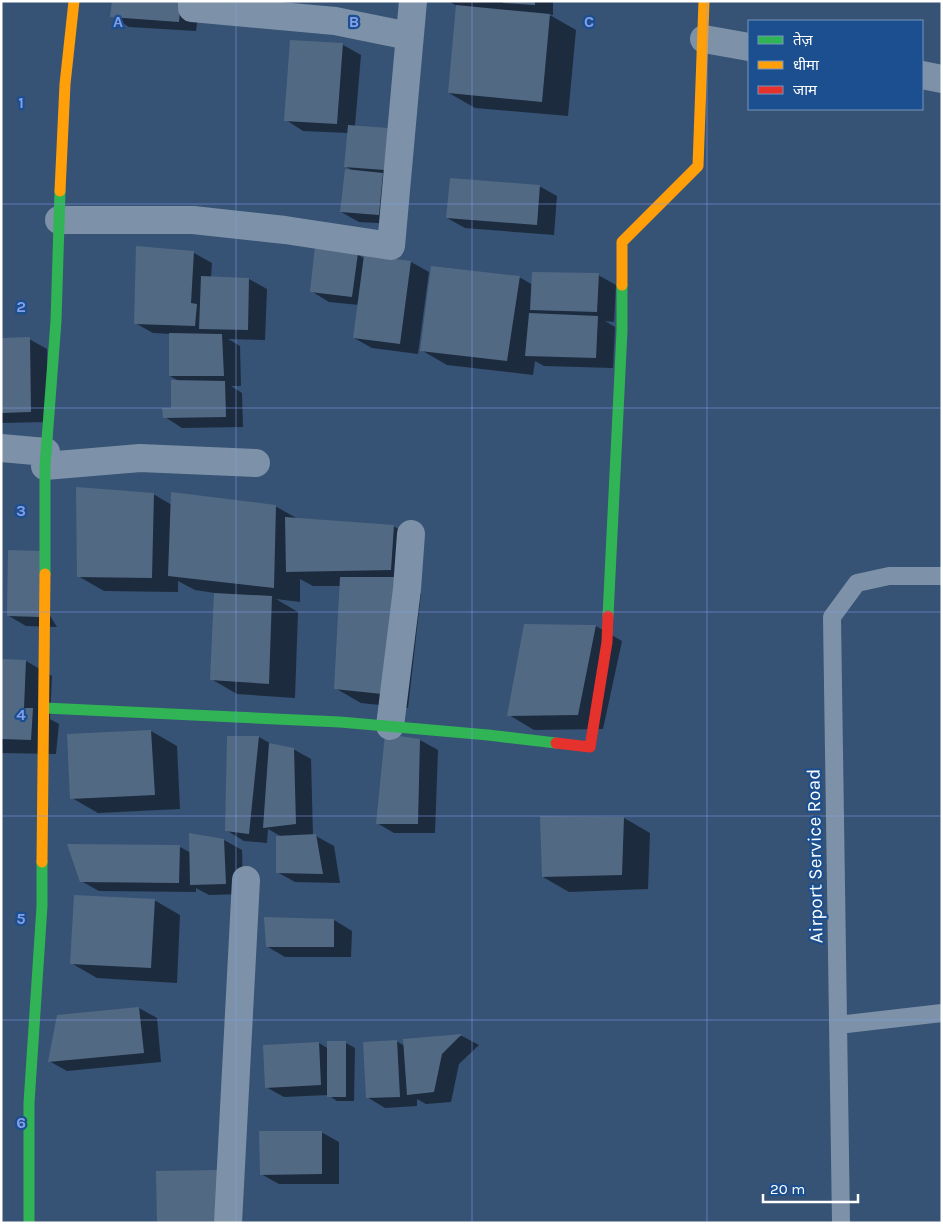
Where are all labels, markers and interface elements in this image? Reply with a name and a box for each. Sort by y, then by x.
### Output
text: A [113,12,123,31]
text: B [349,12,359,31]
text: C [584,12,594,31]
legend [748,20,923,110]
text: तेज़ [793,31,814,49]
text: धीमा [793,56,820,74]
text: जाम [793,81,818,99]
text: 1 [18,93,24,112]
text: 2 [16,297,26,316]
text: 3 [16,501,26,520]
text: 4 [16,705,26,724]
street label: Airport Service Road [802,769,828,943]
text: 5 [16,909,26,928]
text: 6 [16,1113,26,1132]
scale bar [763,1172,858,1204]
text: 20 m [770,1180,805,1198]

